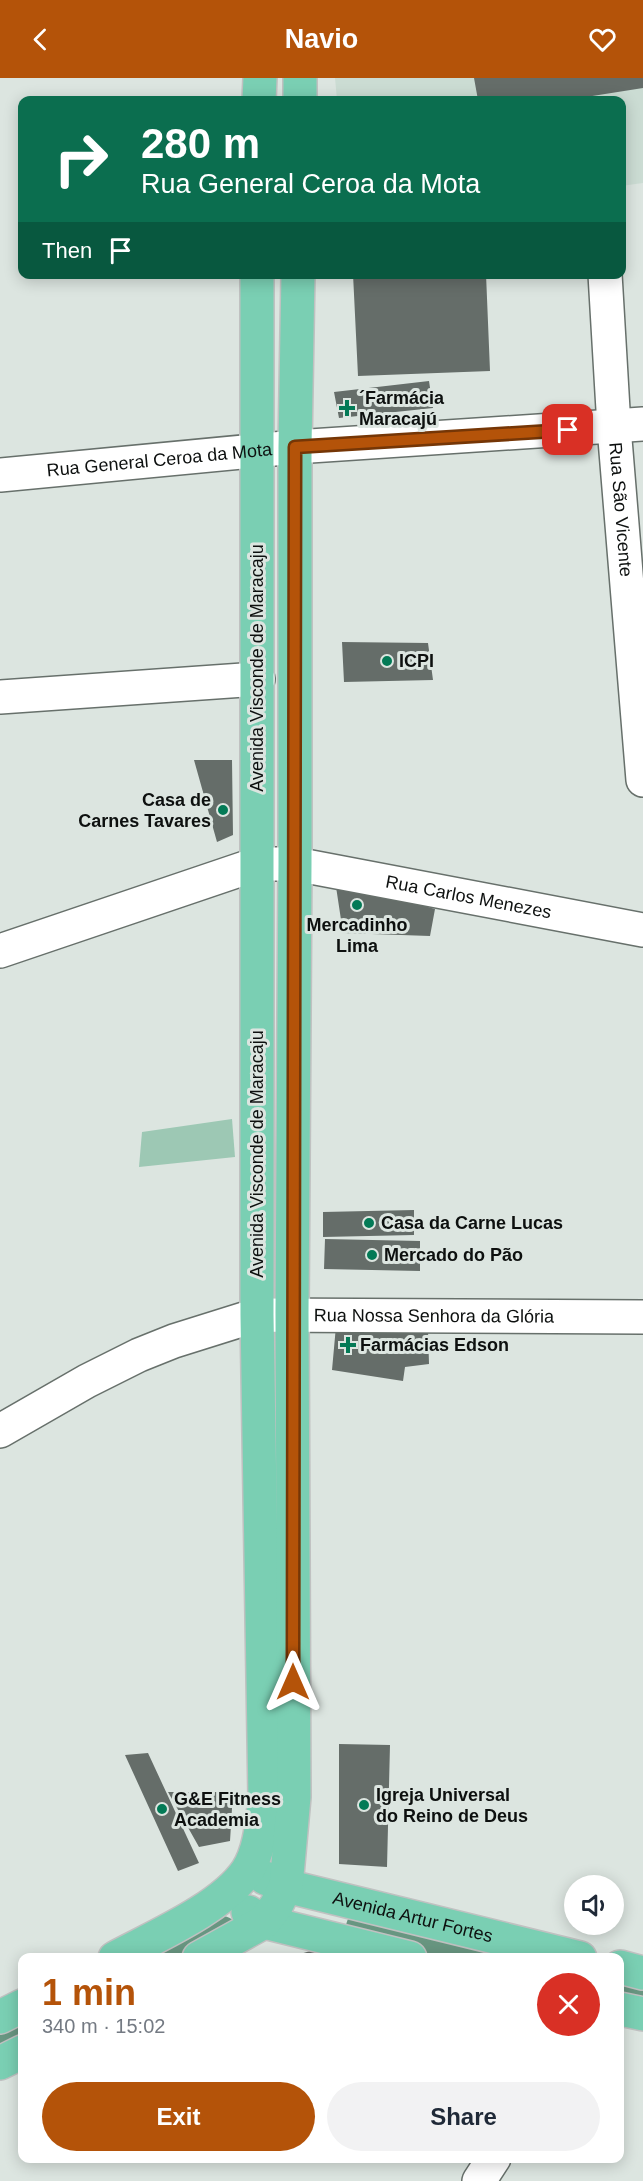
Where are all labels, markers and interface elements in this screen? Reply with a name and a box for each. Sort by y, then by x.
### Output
icon: back [24,23,57,56]
icon: heart [586,23,619,56]
text: Navio [285,24,358,54]
icon: right [42,120,120,198]
text: 280 m [141,120,260,167]
text: Rua General Ceroa da Mota [141,169,480,199]
icon: arrive [104,234,137,267]
text: Then [42,238,92,263]
place label: ´Farmácia Maracajú [359,388,445,429]
marker: ´Farmácia Maracajú [340,401,354,415]
pin [542,404,593,455]
icon: arrive [551,413,584,446]
street label: Rua General Ceroa da Mota [46,439,274,481]
street label: Rua São Vicente [605,441,636,577]
street label: Avenida Visconde de Maracaju [247,544,267,792]
place label: ICPI [399,651,434,671]
marker: ICPI [380,654,394,668]
place label: Casa de Carnes Tavares [78,790,211,831]
marker: Casa de Carnes Tavares [216,803,230,817]
street label: Rua Carlos Menezes [384,871,553,922]
marker: Mercadinho Lima [350,898,364,912]
place label: Mercadinho Lima [306,915,408,956]
street label: Avenida Visconde de Maracaju [247,1030,267,1278]
place label: Casa da Carne Lucas [381,1213,563,1233]
marker: Casa da Carne Lucas [362,1216,376,1230]
place label: Mercado do Pão [384,1245,523,1265]
marker: Mercado do Pão [365,1248,379,1262]
street label: Rua Nossa Senhora da Glória [314,1305,555,1327]
place label: Farmácias Edson [360,1335,509,1355]
marker: Farmácias Edson [341,1338,355,1352]
position arrow [261,1650,325,1714]
place label: Igreja Universal do Reino de Deus [376,1785,528,1826]
place label: G&E Fitness Academia [174,1789,281,1830]
marker: Igreja Universal do Reino de Deus [357,1798,371,1812]
marker: G&E Fitness Academia [155,1802,169,1816]
map controls [564,1875,624,1935]
button: sound [564,1875,624,1935]
street label: Avenida Artur Fortes [331,1888,495,1946]
text: 1 min [42,1972,136,2013]
button: close [537,1973,600,2036]
text: 340 m · 15:02 [42,2015,165,2037]
button: Exit [42,2082,315,2151]
button: Share [327,2082,600,2151]

